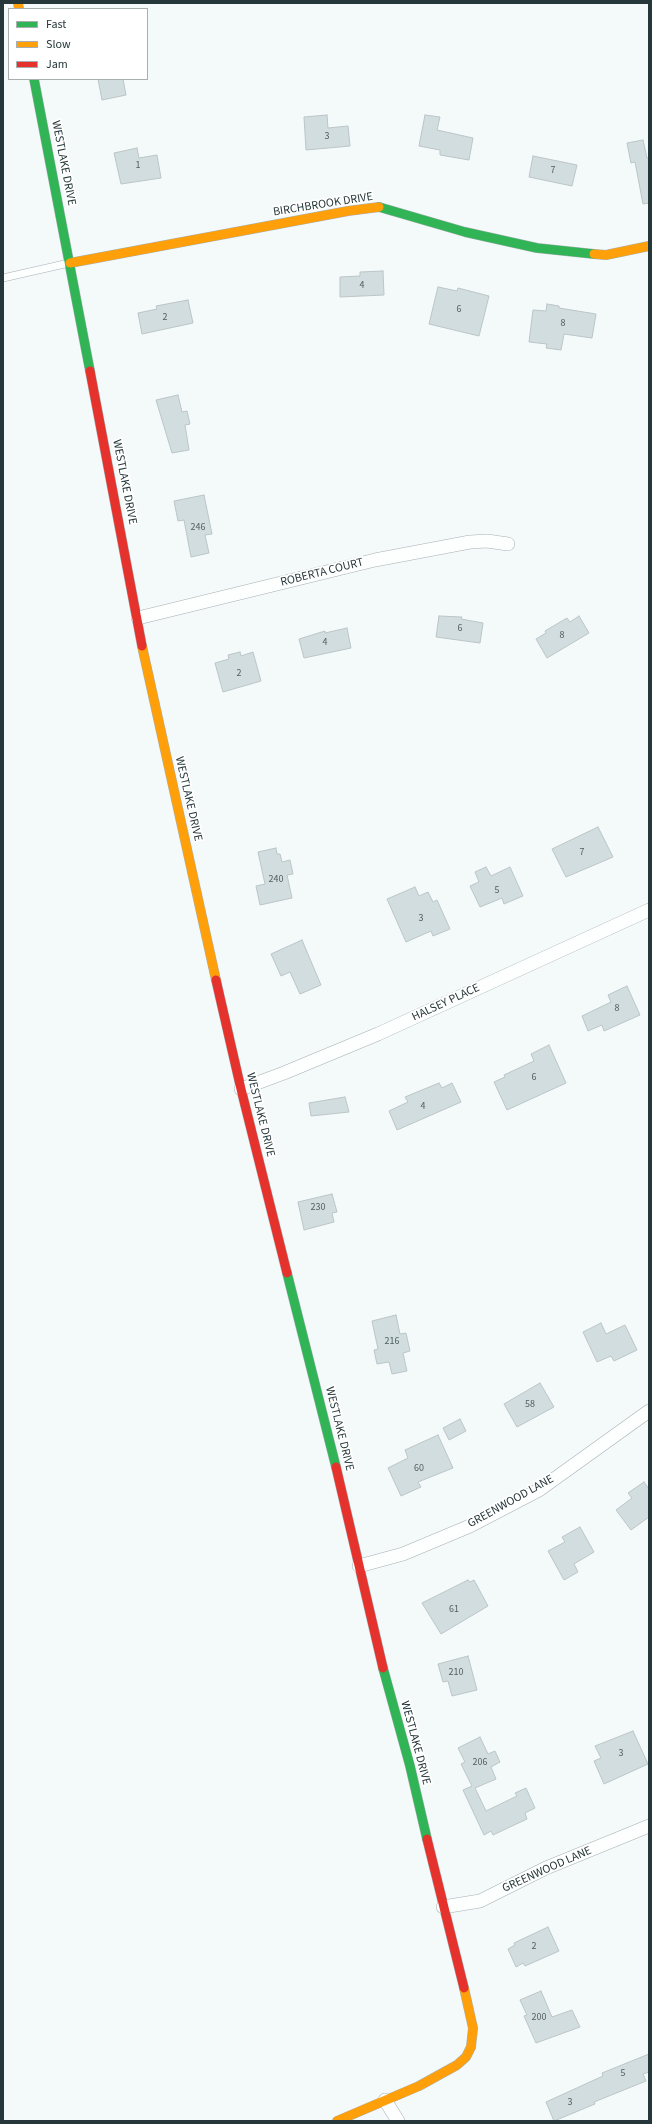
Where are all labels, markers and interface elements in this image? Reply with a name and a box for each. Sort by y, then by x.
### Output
legend [8,8,148,80]
text: Fast [46,16,66,33]
text: Slow [46,36,71,53]
text: Jam [46,56,68,73]
street label: WESTLAKE DRIVE [48,119,78,207]
house number: 3 [325,131,329,143]
house number: 1 [136,160,140,172]
house number: 7 [551,165,555,177]
street label: BIRCHBROOK DRIVE [272,190,374,220]
house number: 4 [360,280,364,292]
house number: 6 [457,304,461,316]
house number: 2 [163,312,167,324]
house number: 8 [561,318,565,330]
street label: WESTLAKE DRIVE [109,438,139,526]
house number: 246 [191,522,205,534]
street label: ROBERTA COURT [279,556,365,590]
house number: 6 [458,623,462,635]
house number: 8 [560,630,564,642]
house number: 4 [323,637,327,649]
house number: 2 [237,668,241,680]
street label: WESTLAKE DRIVE [171,755,205,843]
house number: 7 [580,847,584,859]
house number: 240 [269,874,283,886]
house number: 5 [495,885,499,897]
house number: 3 [419,913,423,925]
street label: HALSEY PLACE [410,981,482,1025]
house number: 8 [615,1003,619,1015]
street label: WESTLAKE DRIVE [243,1071,277,1159]
house number: 6 [532,1072,536,1084]
house number: 4 [421,1101,425,1113]
house number: 230 [311,1202,325,1214]
house number: 216 [385,1336,399,1348]
street label: WESTLAKE DRIVE [322,1385,356,1473]
house number: 58 [525,1399,535,1411]
house number: 60 [414,1463,424,1475]
street label: GREENWOOD LANE [465,1472,557,1532]
house number: 61 [449,1604,459,1616]
house number: 210 [449,1667,463,1679]
street label: WESTLAKE DRIVE [397,1699,433,1787]
house number: 3 [619,1748,623,1760]
house number: 206 [473,1757,487,1769]
street label: GREENWOOD LANE [500,1844,594,1896]
house number: 2 [532,1941,536,1953]
house number: 200 [532,2012,546,2024]
house number: 5 [621,2068,625,2080]
house number: 3 [568,2097,572,2109]

